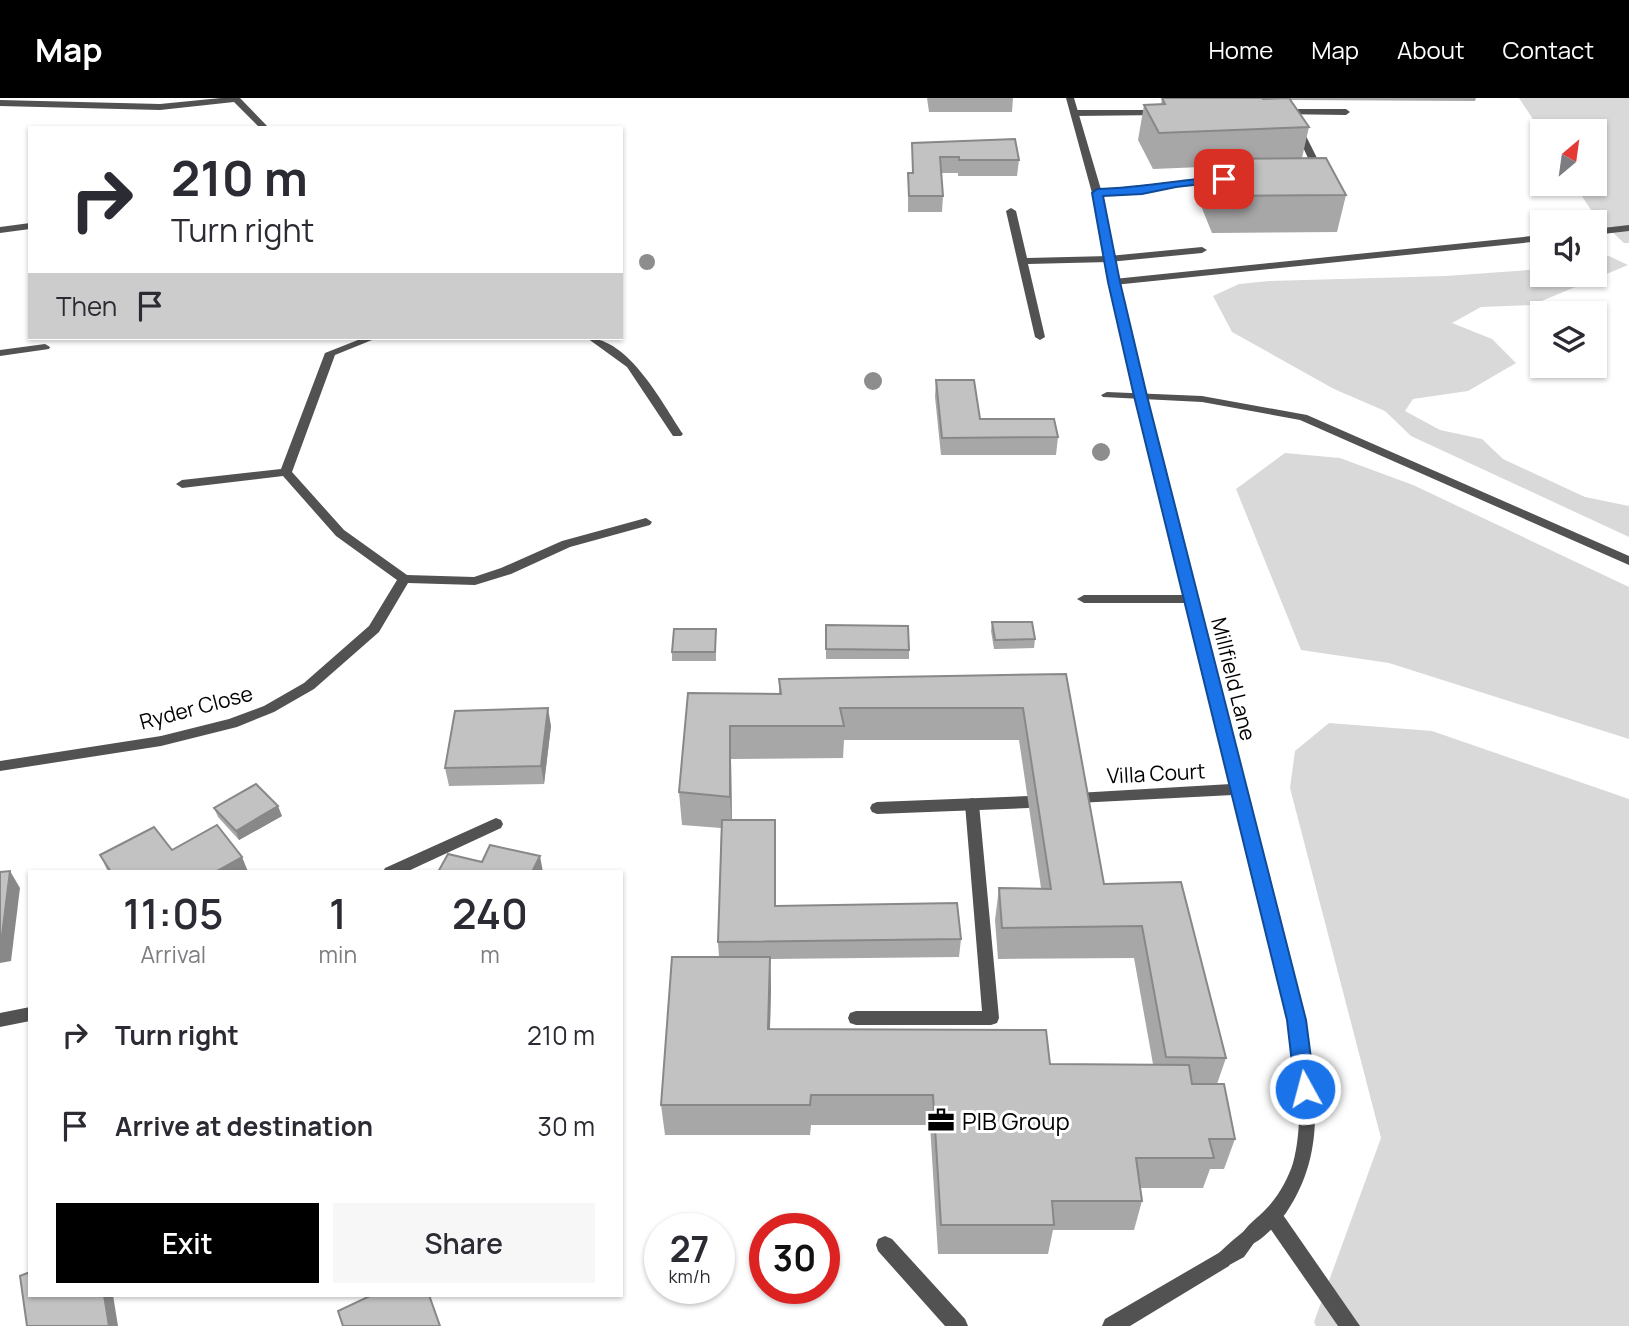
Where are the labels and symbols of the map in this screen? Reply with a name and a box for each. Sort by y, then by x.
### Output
north arrow [1530,119,1606,196]
pin [1194,149,1254,209]
street label: Millfield Lane [1205,615,1263,743]
street label: Ryder Close [136,678,256,736]
street label: Villa Court [1106,756,1206,790]
position arrow [1268,1052,1342,1126]
place label: PIB Group [962,1104,1070,1137]
office icon: PIB Group [926,1105,956,1135]
speed limit sign: 30 [749,1213,840,1304]

